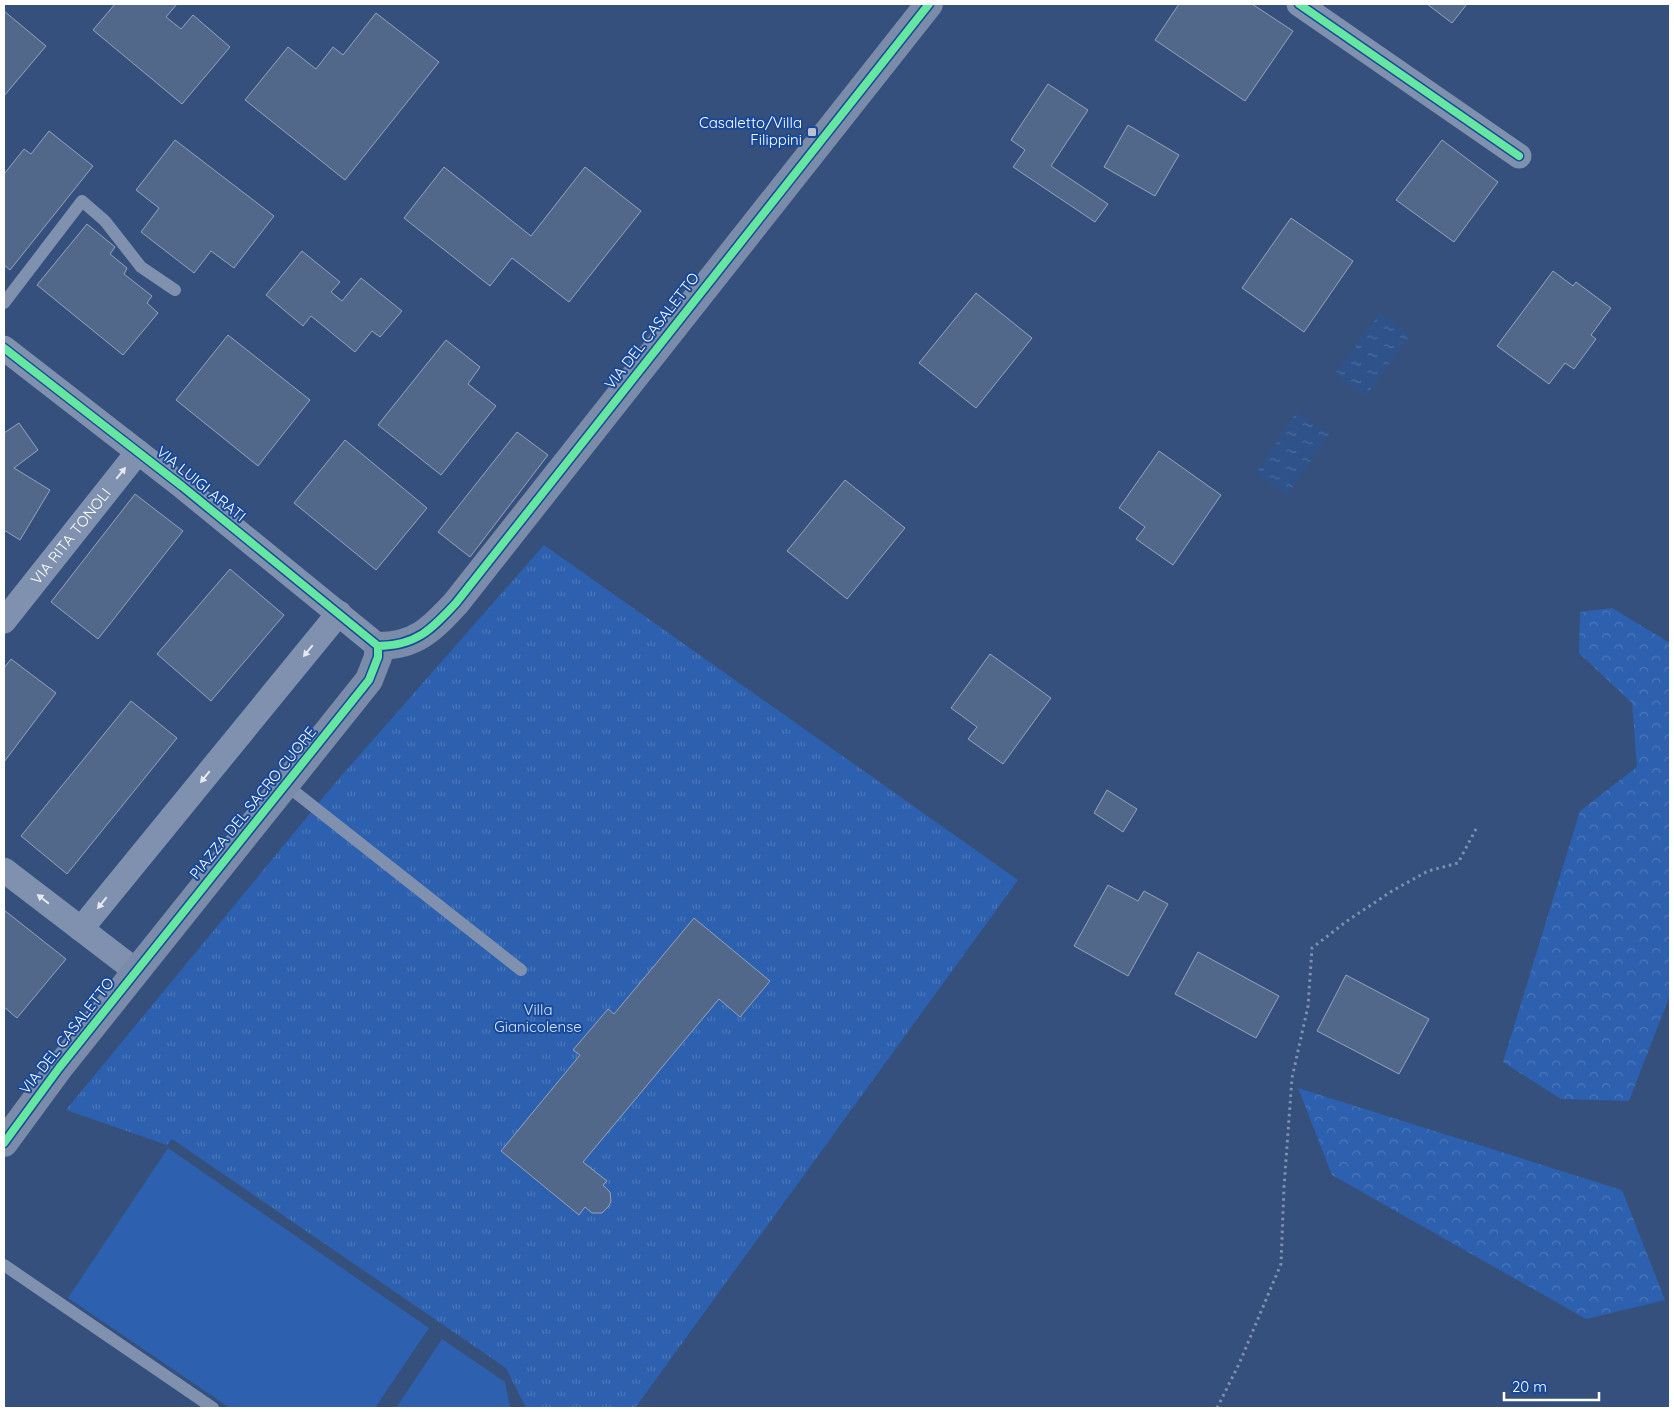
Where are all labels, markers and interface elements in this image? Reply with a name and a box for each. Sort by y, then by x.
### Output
place label: Casaletto/Villa Filippini [699,113,802,149]
marker: Casaletto/Villa Filippini [806,126,818,138]
street label: VIA DEL CASALETTO [600,269,703,393]
street label: VIA LUIGI ARATI [153,442,250,525]
one-way arrow [116,467,127,480]
street label: VIA RITA TONOLI [27,484,115,588]
one-way arrow [302,644,313,657]
street label: PIAZZA DEL SACRO CUORE [185,723,320,883]
one-way arrow [199,770,210,783]
one-way arrow [36,894,50,904]
one-way arrow [97,896,108,909]
street label: VIA DEL CASALETTO [15,974,118,1098]
park label: Villa Gianicolense [494,1000,582,1036]
scale bar [1504,1370,1599,1402]
text: 20 m [1512,1377,1547,1396]

